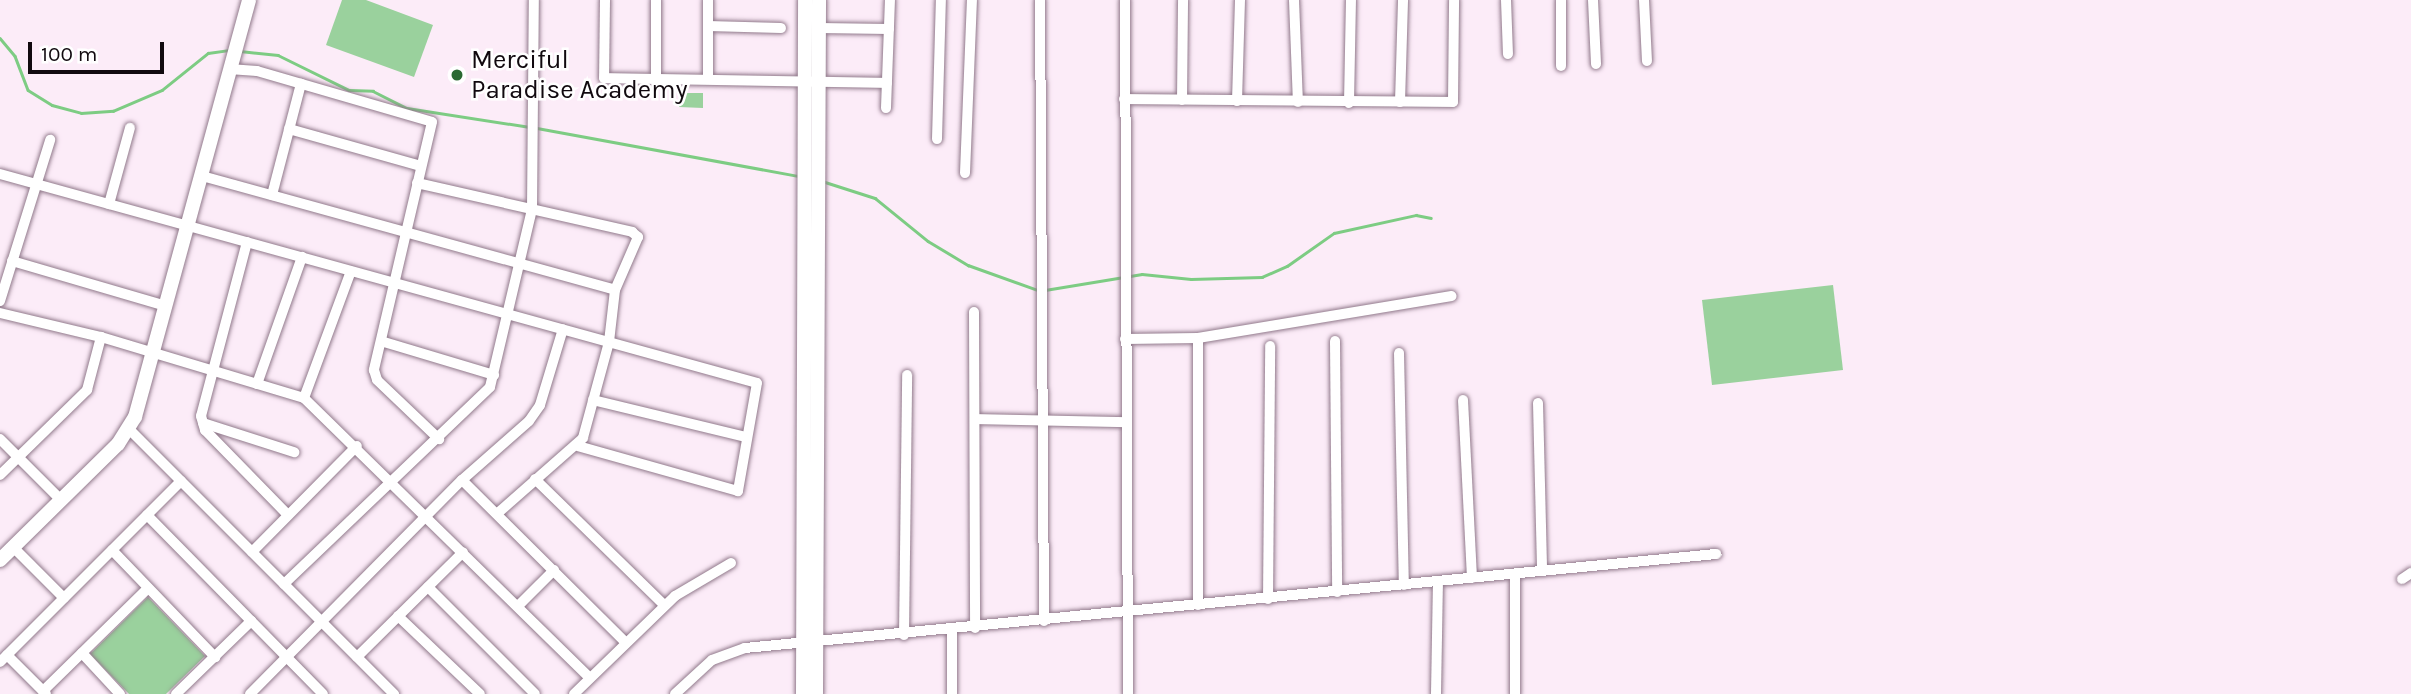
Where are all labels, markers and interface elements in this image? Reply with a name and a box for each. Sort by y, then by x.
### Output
scale bar [32,28,168,72]
text: 100 m [41,42,98,66]
place label: Merciful Paradise Academy [471,44,688,106]
marker: Merciful Paradise Academy [449,67,465,83]

